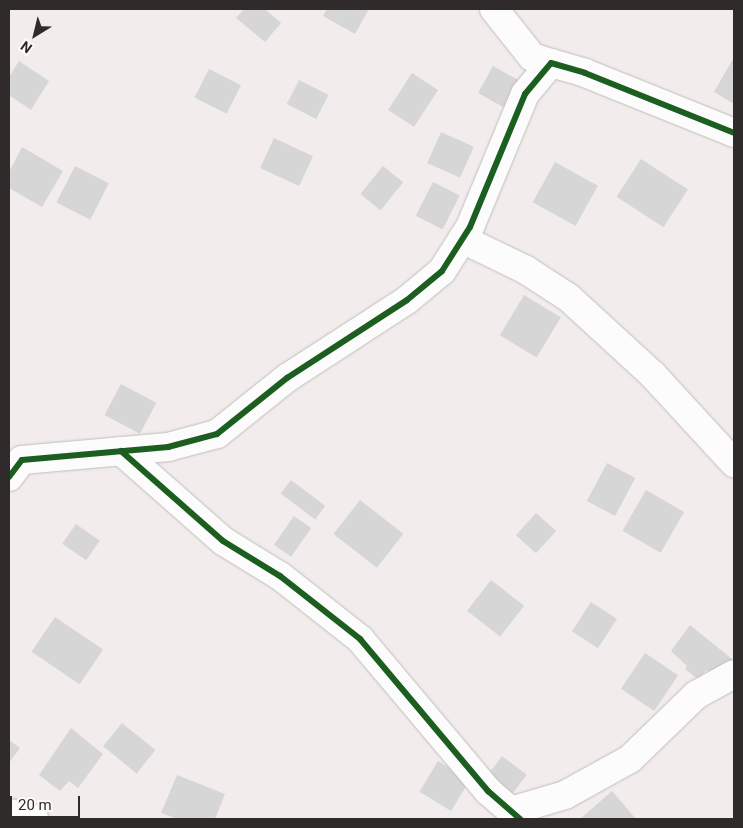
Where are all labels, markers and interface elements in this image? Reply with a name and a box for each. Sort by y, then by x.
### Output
north arrow [10,10,60,60]
text: N [17,38,35,57]
scale bar [12,786,82,818]
text: 20 m [18,796,52,814]

